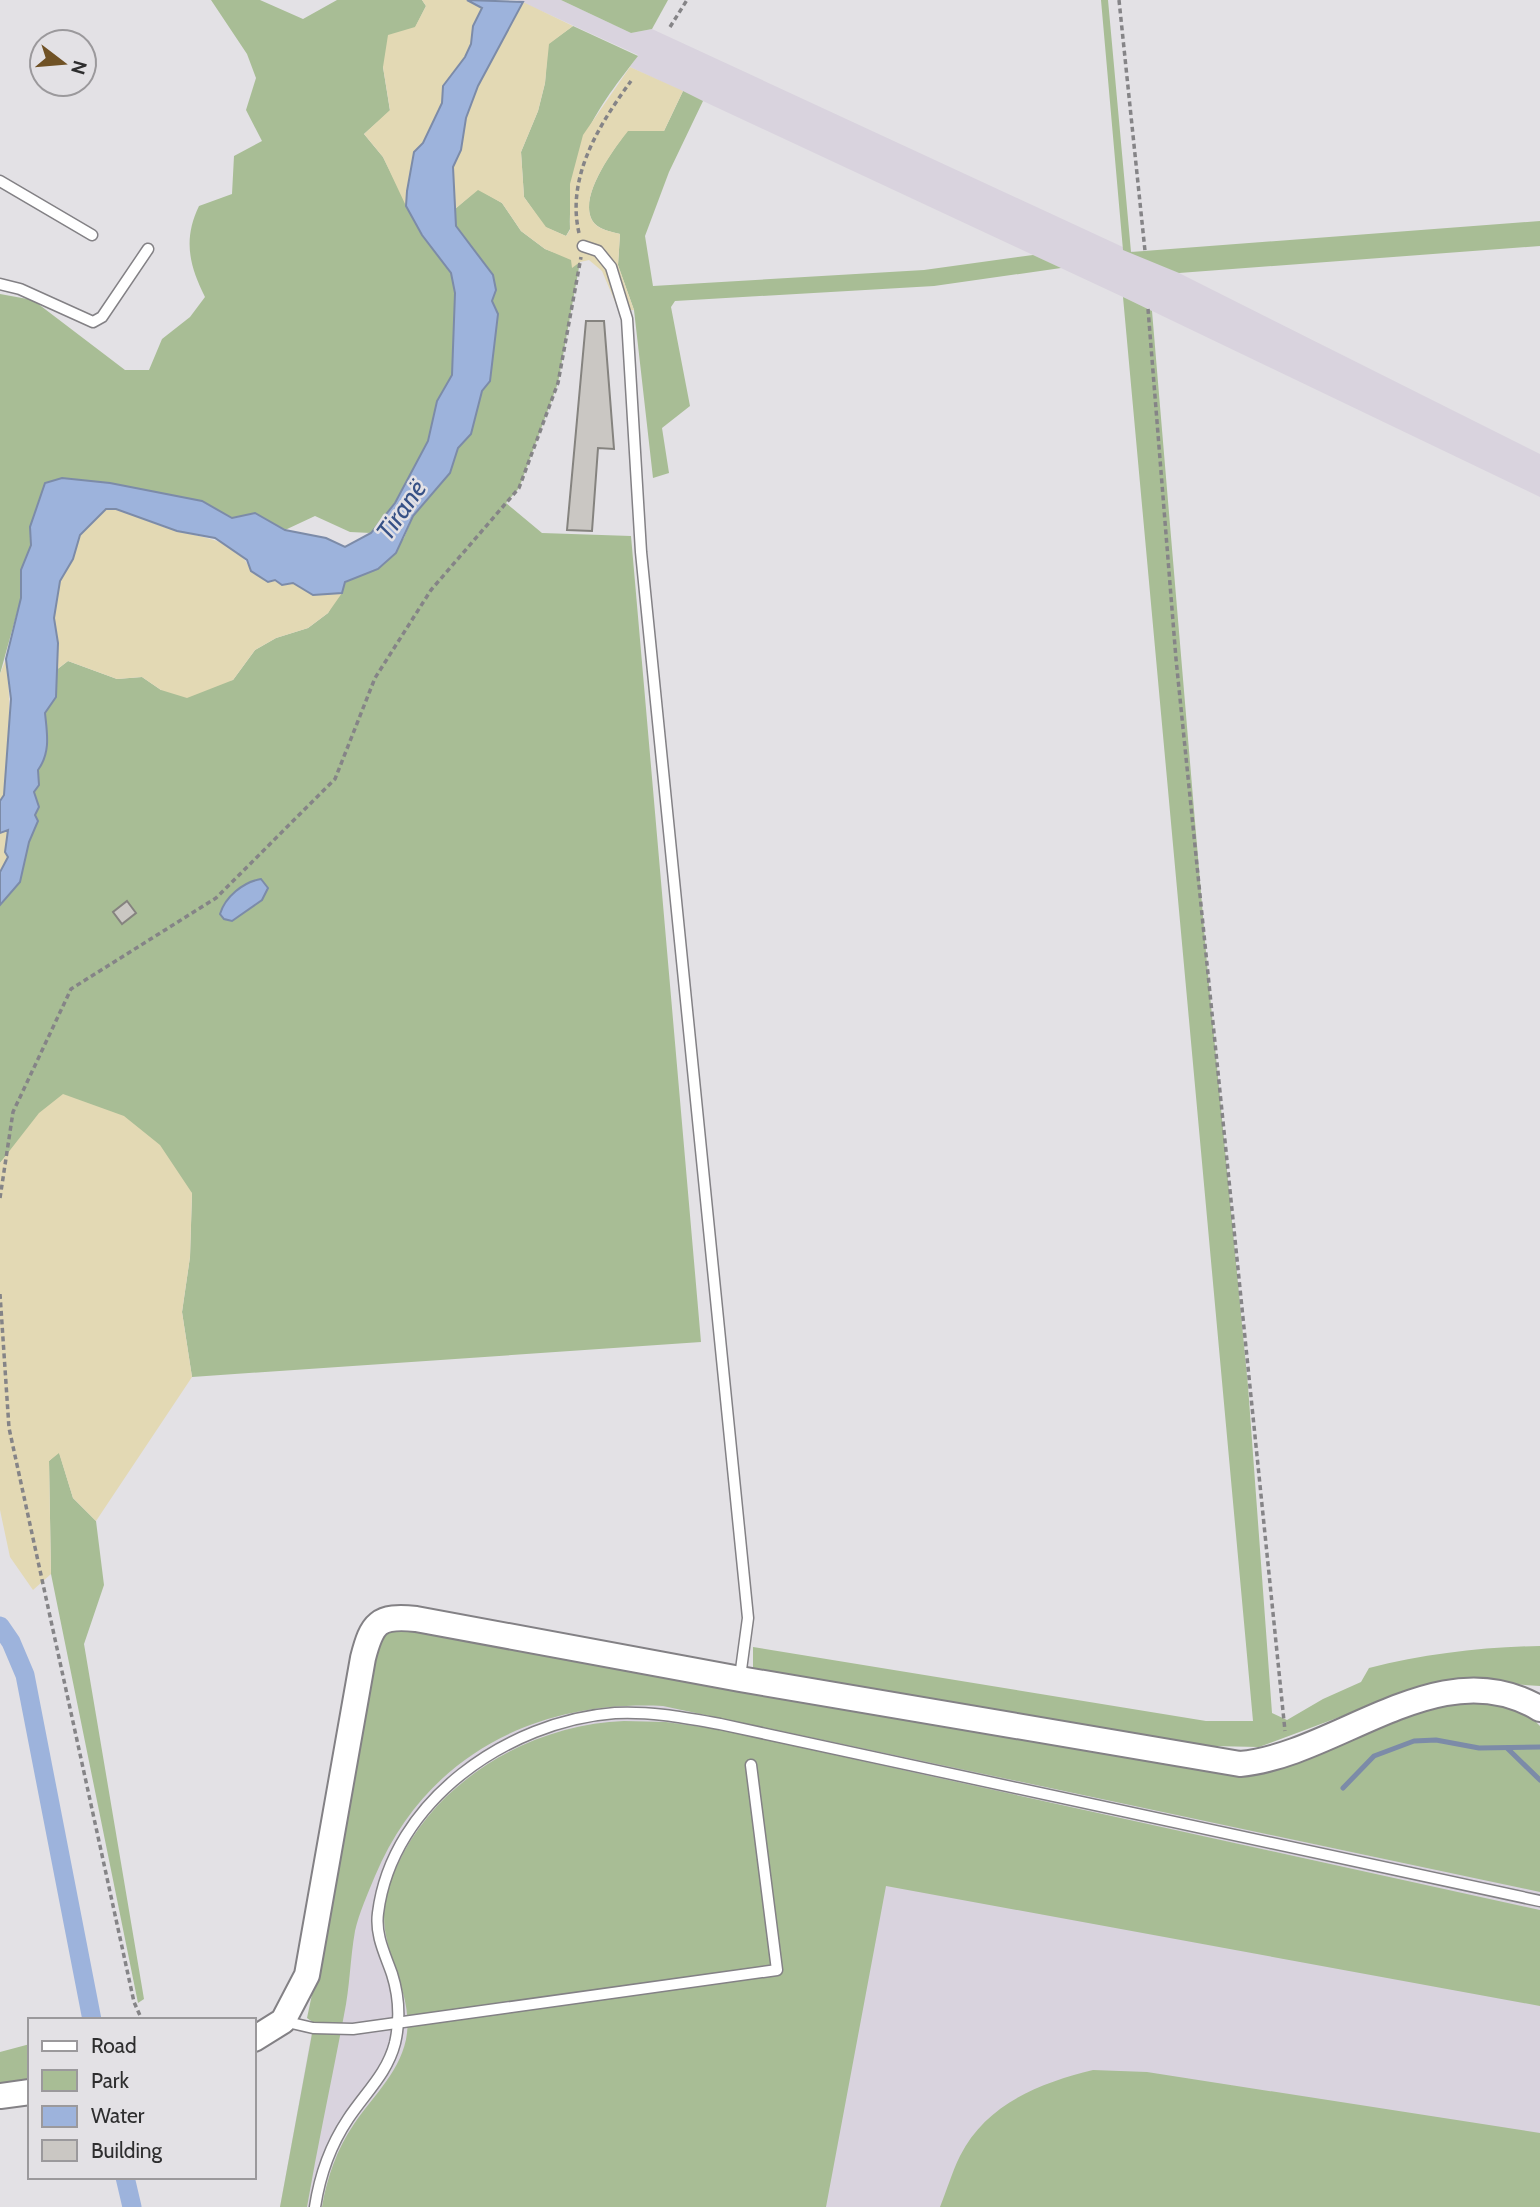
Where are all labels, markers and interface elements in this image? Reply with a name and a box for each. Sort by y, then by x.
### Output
north arrow [28,28,98,98]
text: N [66,58,92,77]
water label: Tiranë [369,473,434,546]
legend [28,2018,256,2179]
text: Road [91,2033,137,2058]
text: Park [91,2068,129,2093]
text: Water [91,2103,145,2128]
text: Building [91,2138,163,2163]

